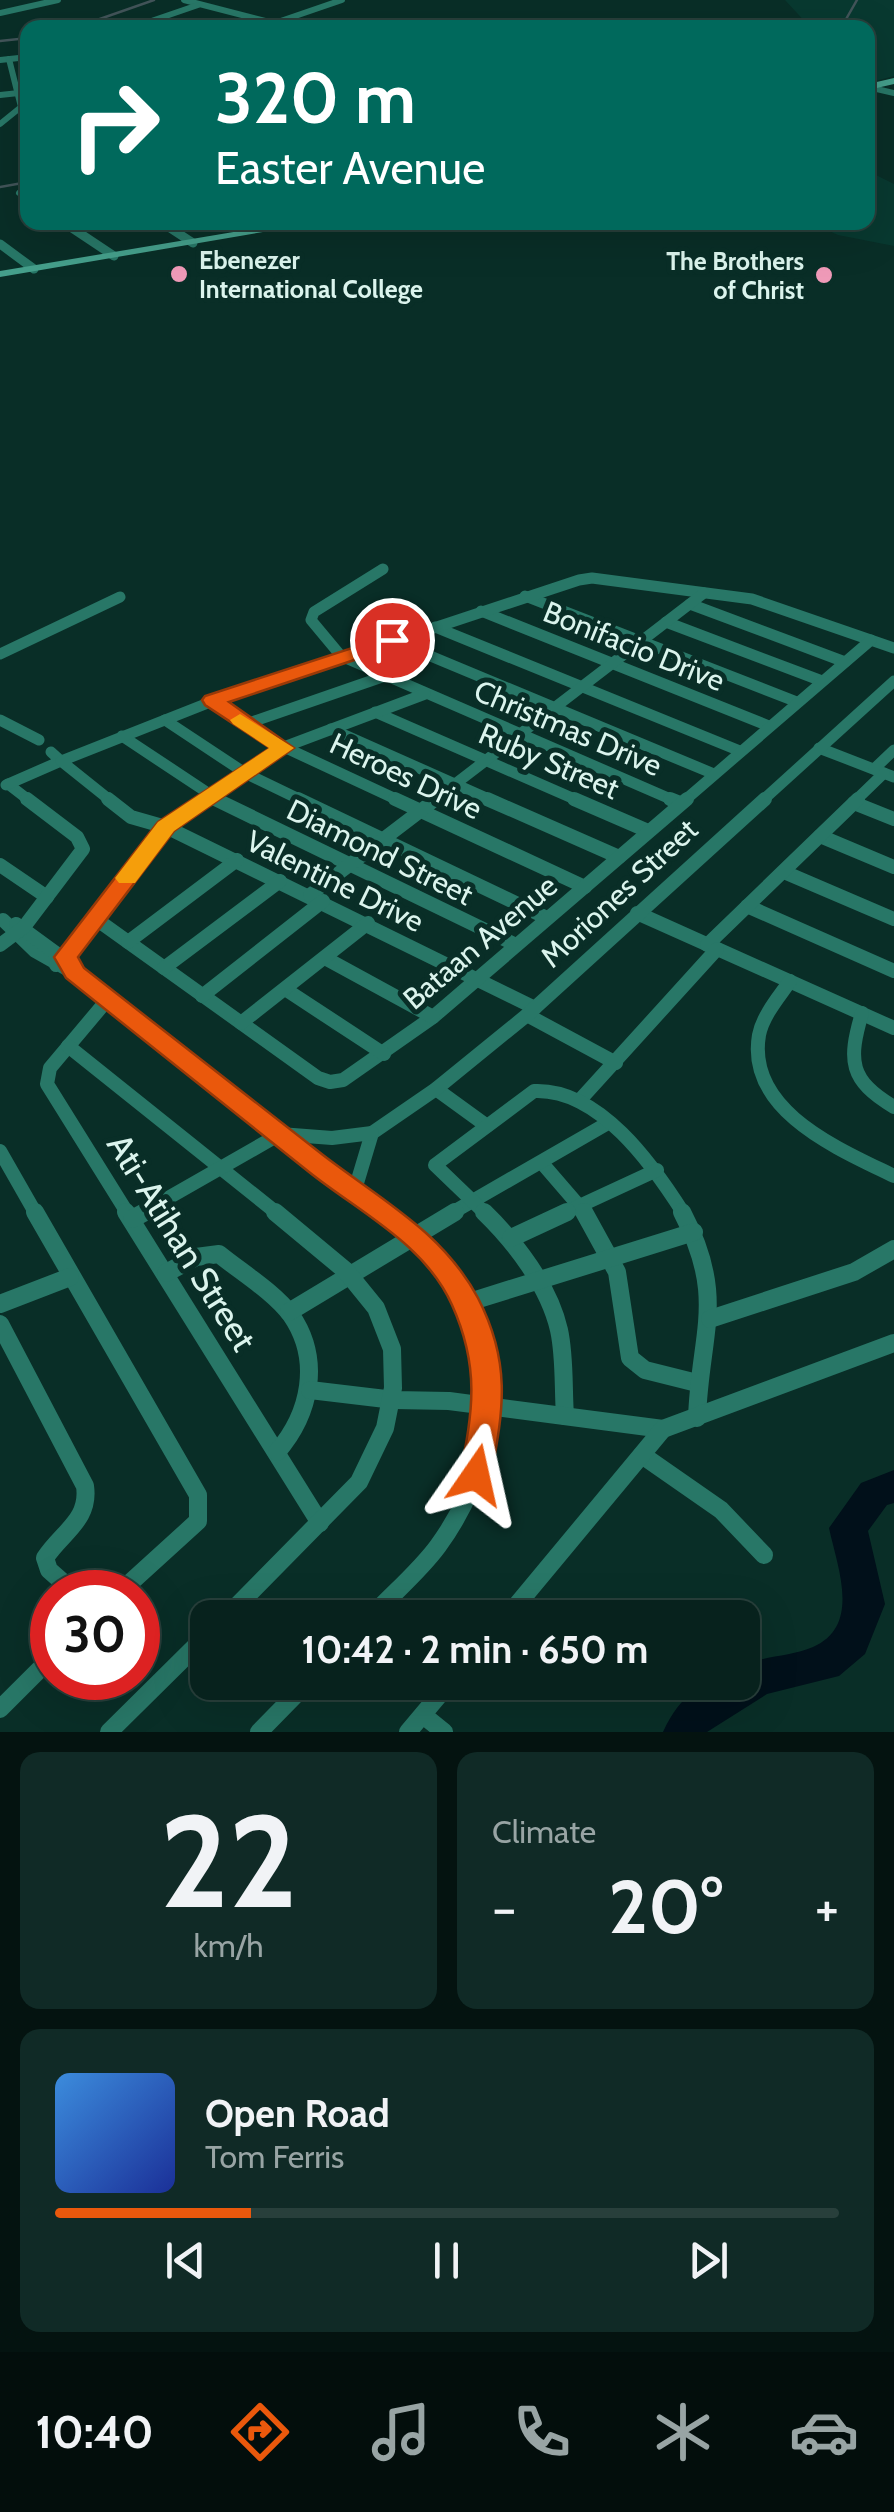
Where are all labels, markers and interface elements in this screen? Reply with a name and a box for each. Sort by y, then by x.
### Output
text: 320 m [215,55,416,141]
icon: right [50,60,180,190]
text: Easter Avenue [215,141,485,195]
place label: Ebenezer International College [199,245,423,304]
place label: The Brothers of Christ [666,246,804,305]
marker: Ebenezer International College [168,263,190,285]
marker: The Brothers of Christ [813,264,835,286]
street label: Bonifacio Drive [538,593,730,699]
pin [350,598,435,683]
icon: arrive [365,613,420,668]
street label: Christmas Drive [469,672,667,784]
street label: Ruby Street [473,715,625,807]
street label: Heroes Drive [324,725,488,827]
street label: Diamond Street [281,791,479,913]
street label: Moriones Street [533,811,705,975]
street label: Valentine Drive [240,822,430,940]
street label: Bataan Avenue [395,867,565,1017]
street label: Ati-Atihan Street [98,1126,266,1359]
position arrow [424,1423,528,1527]
speed limit sign: 30 [30,1570,160,1700]
text: 10:42 · 2 min · 650 m [302,1626,648,1673]
text: 22 [160,1782,297,1940]
text: Climate [492,1812,596,1851]
text: 20° [608,1861,723,1952]
text: − [492,1874,516,1941]
text: + [815,1874,839,1941]
text: km/h [193,1926,264,1965]
text: Open Road [205,2090,390,2137]
text: Tom Ferris [205,2137,344,2176]
icon: previous [158,2233,213,2288]
icon: pause [419,2233,474,2288]
icon: next [681,2233,736,2288]
icon: directions [225,2397,295,2467]
icon: music [366,2397,436,2467]
icon: phone [507,2397,577,2467]
icon: climate [648,2397,718,2467]
icon: car [789,2397,859,2467]
text: 10:40 [35,2405,154,2459]

